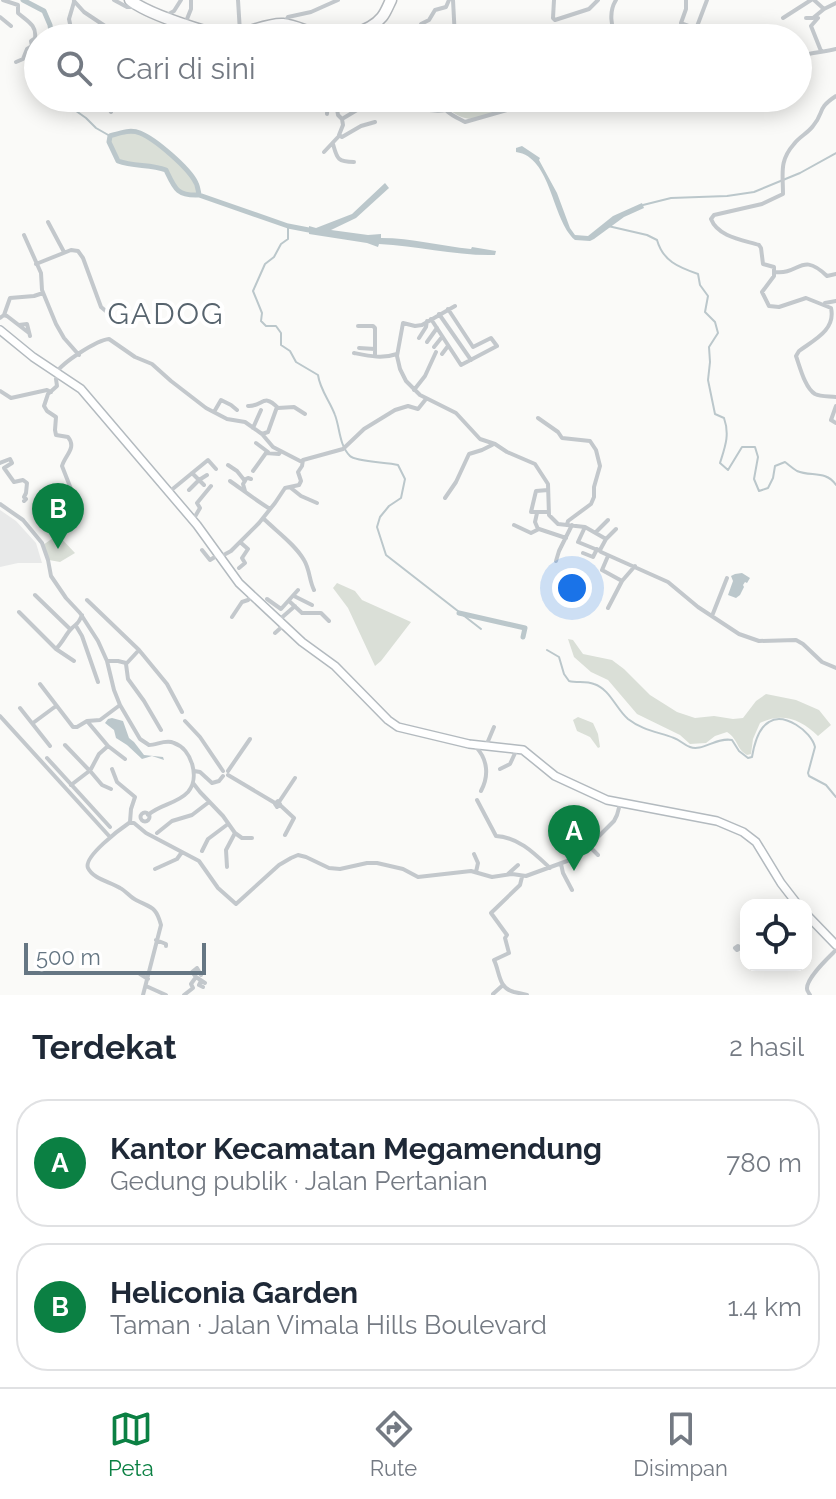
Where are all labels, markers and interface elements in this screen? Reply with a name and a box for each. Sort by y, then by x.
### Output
search box [24,24,812,112]
icon: search [52,46,96,90]
text: Cari di sini [116,51,256,86]
district label: GADOG [107,296,225,331]
pin: B [32,483,84,549]
your location [552,568,592,608]
pin: A [548,805,600,871]
map controls [740,899,812,971]
button: locate [740,899,812,971]
scale bar [24,939,206,975]
text: 500 m [36,944,101,970]
text: Terdekat [32,1027,177,1067]
text: 2 hasil [729,1032,804,1062]
text: Kantor Kecamatan Megamendung [110,1131,602,1166]
text: A [51,1148,69,1178]
text: 780 m [726,1148,802,1178]
text: Gedung publik · Jalan Pertanian [110,1166,488,1196]
text: Heliconia Garden [110,1275,358,1310]
text: B [51,1292,69,1322]
text: 1.4 km [727,1292,802,1322]
text: Taman · Jalan Vimala Hills Boulevard [110,1310,547,1340]
tab: Peta [108,1407,154,1481]
tab: Rute [370,1407,417,1481]
tab: Disimpan [633,1407,728,1481]

